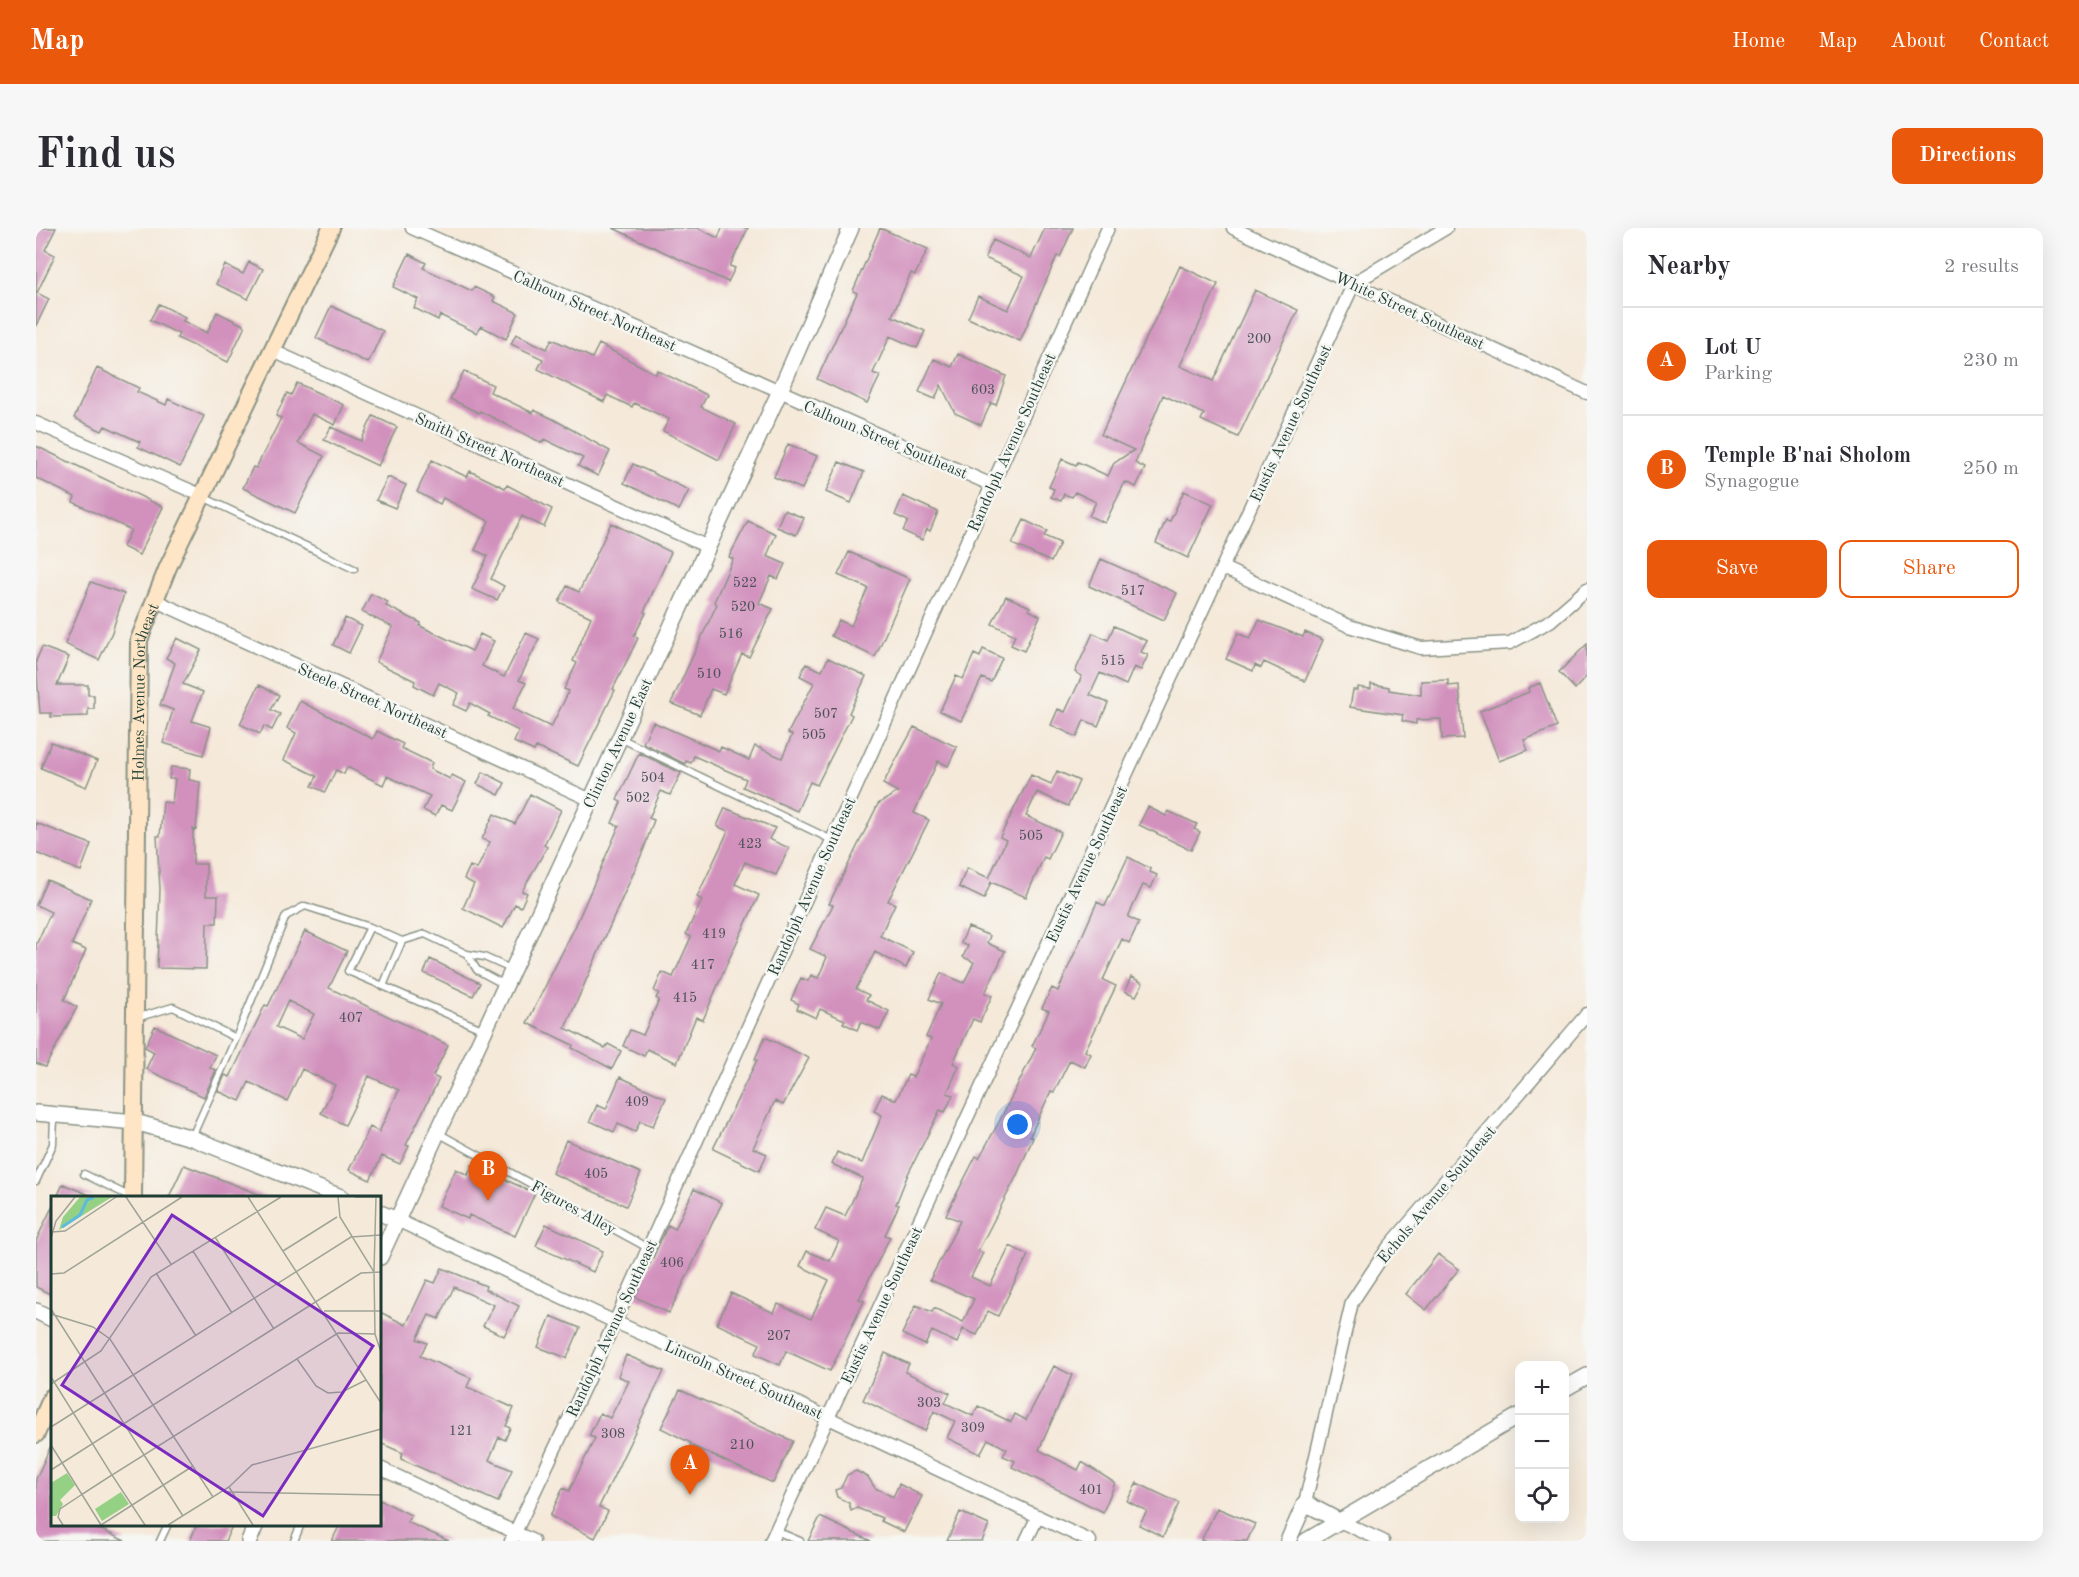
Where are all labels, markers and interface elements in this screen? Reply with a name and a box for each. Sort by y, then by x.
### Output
text: Map [30,28,84,56]
text: Home [1732,31,1785,52]
text: Map [1818,31,1857,52]
text: About [1890,31,1946,52]
text: Contact [1979,31,2049,52]
button: Directions [1892,128,2043,184]
text: Find us [36,135,175,177]
text: Nearby [1647,254,1731,280]
text: 2 results [1944,257,2019,277]
street label: Calhoun Street Northeast [510,269,679,355]
street label: White Street Southeast [1332,270,1487,354]
house number: 200 [1247,332,1271,346]
text: Lot U [1704,337,1761,359]
street label: Eustis Avenue Southeast [1248,342,1336,505]
street label: Randolph Avenue Southeast [966,351,1060,535]
text: A [1659,351,1674,371]
text: 230 m [1963,351,2019,371]
text: Parking [1704,364,1772,384]
house number: 603 [971,383,995,397]
street label: Calhoun Street Southeast [801,399,970,483]
street label: Smith Street Northeast [412,411,567,491]
text: Temple B'nai Sholom [1704,445,1911,467]
text: B [1659,459,1674,479]
text: 250 m [1963,459,2019,479]
text: Synagogue [1704,472,1799,492]
button: Save [1647,540,1827,598]
button: Share [1839,540,2019,598]
house number: 522 [733,576,757,590]
house number: 517 [1121,584,1145,598]
house number: 520 [731,600,755,614]
street label: Holmes Avenue Northeast [131,601,163,782]
house number: 516 [719,627,743,641]
house number: 515 [1101,654,1125,668]
street label: Steele Street Northeast [295,662,450,742]
house number: 510 [697,667,721,681]
street label: Clinton Avenue East [582,676,656,811]
house number: 507 [814,707,838,721]
house number: 505 [802,728,826,742]
house number: 504 [641,771,665,785]
street label: Eustis Avenue Southeast [1044,783,1132,946]
house number: 502 [626,791,650,805]
street label: Randolph Avenue Southeast [766,795,860,979]
house number: 505 [1019,829,1043,843]
house number: 423 [738,837,762,851]
house number: 419 [702,927,726,941]
house number: 417 [691,958,715,972]
house number: 415 [673,991,697,1005]
house number: 407 [339,1011,363,1025]
house number: 409 [625,1095,649,1109]
your location [1003,1110,1032,1139]
street label: Echols Avenue Southeast [1375,1123,1500,1267]
pin: B [468,1152,508,1201]
house number: 405 [584,1167,608,1181]
street label: Figures Alley [528,1179,619,1239]
inset map [51,1196,381,1526]
street label: Eustis Avenue Southeast [839,1224,927,1387]
street label: Randolph Avenue Southeast [565,1237,661,1420]
house number: 406 [660,1256,684,1270]
house number: 207 [767,1329,791,1343]
street label: Lincoln Street Southeast [662,1339,825,1423]
map controls [1515,1361,1569,1523]
button: + [1515,1361,1569,1415]
house number: 303 [917,1396,941,1410]
button: − [1515,1415,1569,1469]
house number: 309 [961,1421,985,1435]
house number: 121 [449,1424,473,1438]
house number: 308 [601,1427,625,1441]
house number: 210 [730,1438,754,1452]
pin: A [670,1446,710,1495]
button: locate [1515,1469,1569,1523]
house number: 401 [1079,1483,1103,1497]

